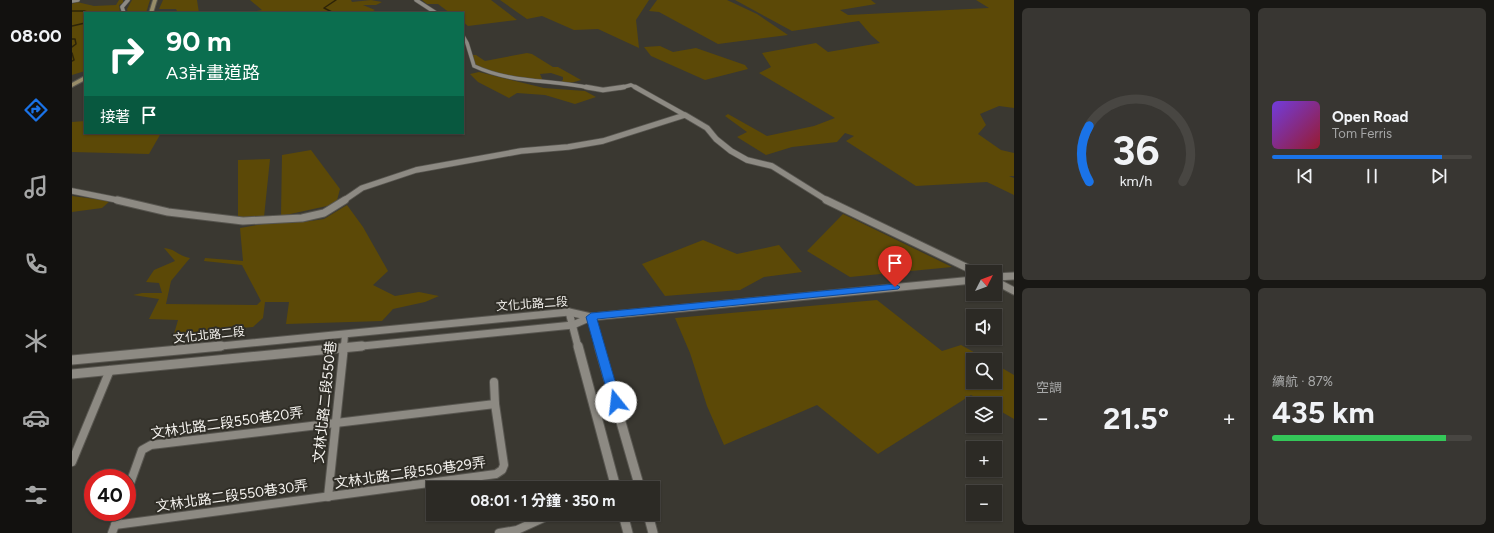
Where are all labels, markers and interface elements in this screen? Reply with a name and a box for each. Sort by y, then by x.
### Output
text: 90 m [166,24,231,58]
text: 08:00 [10,25,62,47]
icon: right [100,28,152,80]
text: A3計畫道路 [166,62,260,84]
icon: directions [22,96,50,124]
icon: arrive [138,104,160,126]
text: 接著 [100,108,130,126]
text: Open Road [1332,108,1409,126]
text: 36 [1112,125,1160,175]
text: Tom Ferris [1332,126,1392,141]
icon: previous [1294,165,1316,187]
icon: pause [1361,165,1383,187]
icon: next [1428,165,1450,187]
text: km/h [1120,171,1152,189]
icon: music [22,173,50,201]
pin [878,246,912,287]
icon: phone [22,250,50,278]
icon: arrive [884,252,906,274]
north arrow [966,265,1002,301]
map controls [966,265,1002,521]
street label: 文化北路二段 [496,295,568,313]
button: sound [966,309,1002,345]
street label: 文化北路二段 [172,324,246,346]
icon: climate [22,327,50,355]
street label: 文林北路二段550巷 [310,340,340,464]
button: search [966,353,1002,389]
text: 續航 · 87% [1272,374,1333,389]
text: 空調 [1036,380,1062,395]
position arrow [595,381,637,423]
text: 435 km [1272,394,1375,431]
button: layers [966,397,1002,433]
text: 21.5° [1103,400,1169,437]
icon: car [22,404,50,432]
street label: 文林北路二段550巷20弄 [150,404,304,442]
text: − [1036,405,1050,432]
text: + [1222,405,1236,432]
button: + [966,441,1002,477]
street label: 文林北路二段550巷29弄 [333,454,487,492]
speed limit sign: 40 [84,469,136,521]
street label: 文林北路二段550巷30弄 [155,477,309,515]
icon: filters [22,481,50,509]
button: − [966,485,1002,521]
text: 08:01 · 1 分鐘 · 350 m [471,492,615,510]

